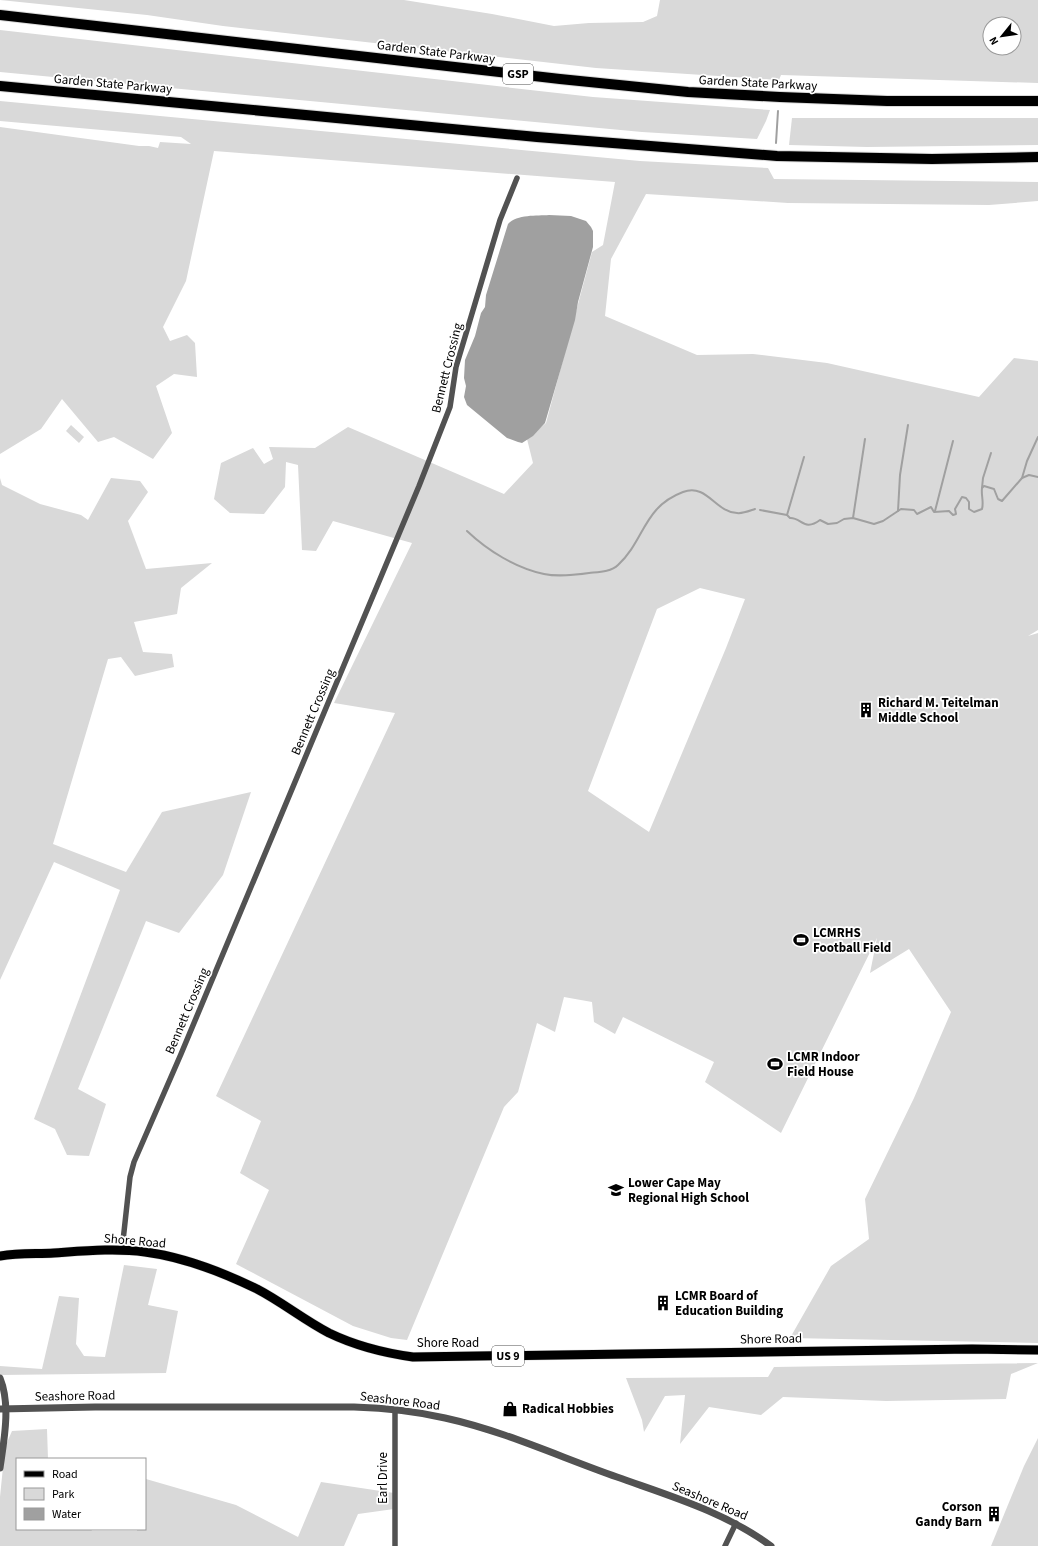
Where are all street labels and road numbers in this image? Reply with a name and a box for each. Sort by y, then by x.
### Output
street label: Garden State Parkway [376,36,496,68]
road number: GSP [503,64,533,84]
street label: Garden State Parkway [53,70,173,98]
street label: Garden State Parkway [698,71,818,95]
street label: Bennett Crossing [427,321,467,415]
street label: Bennett Crossing [287,666,339,758]
street label: Bennett Crossing [161,965,213,1057]
street label: Shore Road [103,1229,167,1253]
street label: Shore Road [740,1329,802,1349]
street label: Shore Road [417,1334,479,1352]
road number: US 9 [492,1346,524,1366]
street label: Seashore Road [35,1386,115,1406]
street label: Seashore Road [359,1387,441,1415]
street label: Earl Drive [374,1452,392,1504]
street label: Seashore Road [669,1477,751,1525]

